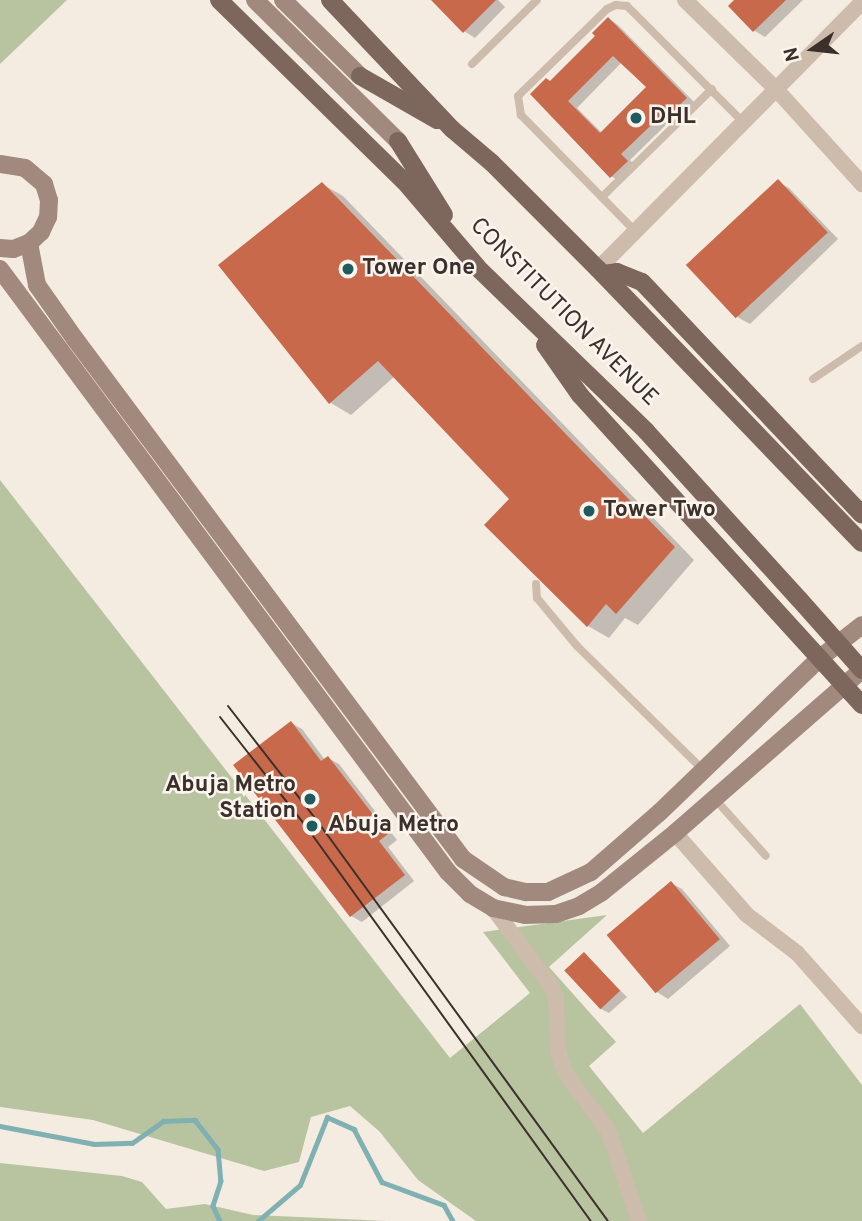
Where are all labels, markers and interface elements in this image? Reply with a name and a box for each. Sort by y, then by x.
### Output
north arrow [778,14,848,84]
text: N [779,45,806,64]
place label: DHL [650,104,696,132]
marker: DHL [628,110,644,126]
street label: CONSTITUTION AVENUE [463,213,663,413]
place label: Tower One [362,255,475,283]
marker: Tower One [340,261,356,277]
place label: Tower Two [603,497,716,525]
marker: Tower Two [581,503,597,519]
place label: Abuja Metro Station [165,772,296,826]
marker: Abuja Metro Station [302,791,318,807]
place label: Abuja Metro [328,812,459,840]
marker: Abuja Metro [302,816,322,836]

